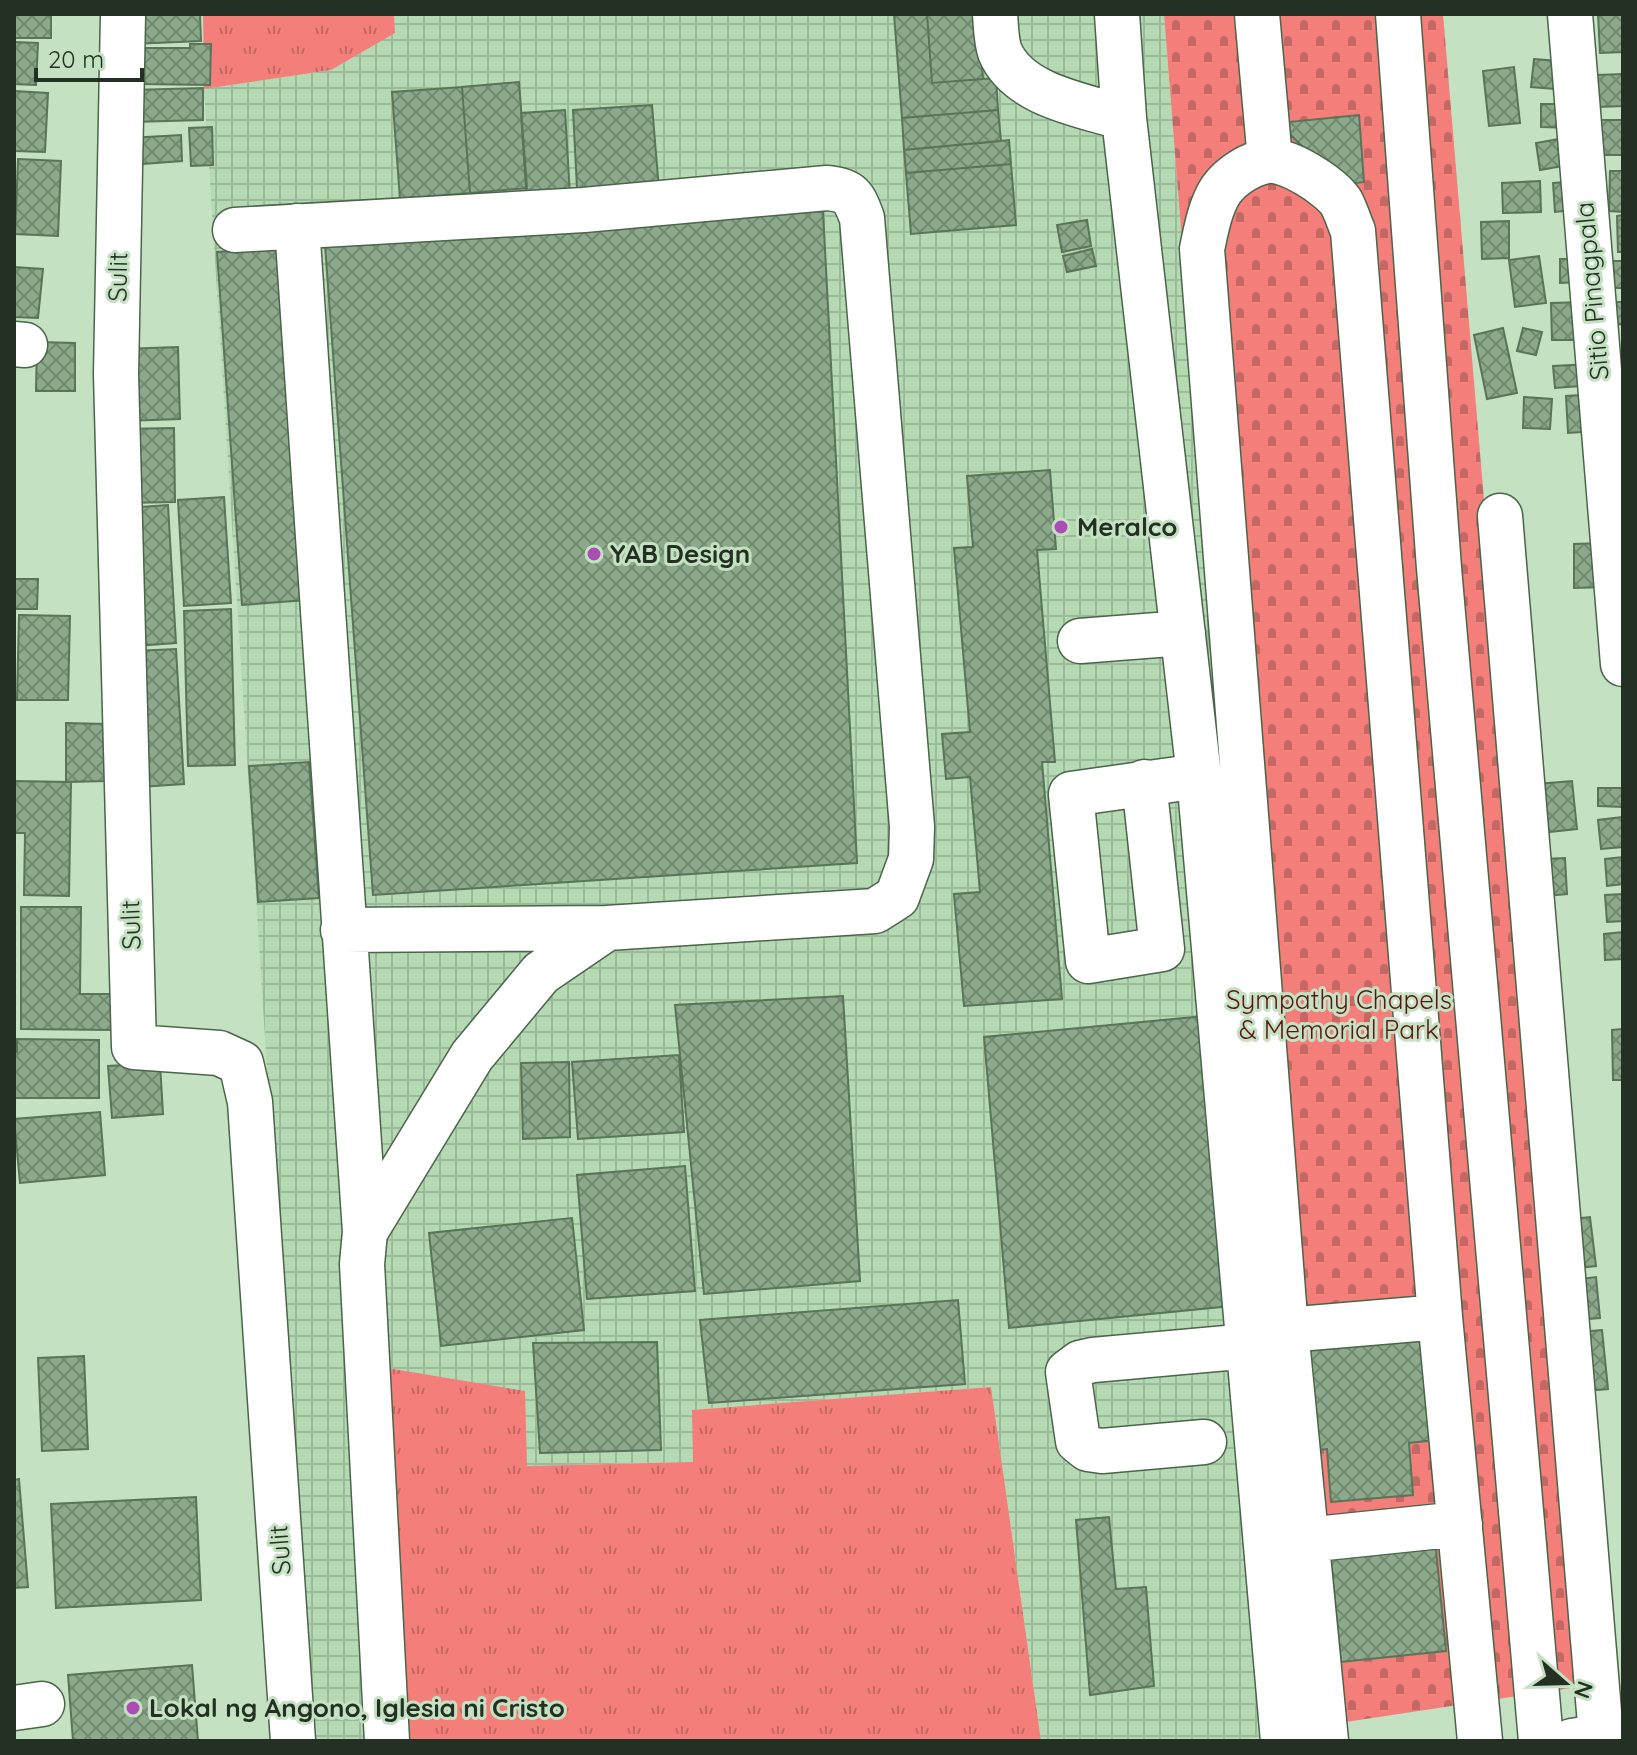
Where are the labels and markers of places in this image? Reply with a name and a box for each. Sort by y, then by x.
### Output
place label: Meralco [1077,510,1177,543]
marker: Meralco [1052,518,1070,536]
place label: YAB Design [610,537,750,570]
marker: YAB Design [585,545,603,563]
place label: Lokal ng Angono, Iglesia ni Cristo [149,1691,565,1724]
marker: Lokal ng Angono, Iglesia ni Cristo [124,1699,142,1717]

